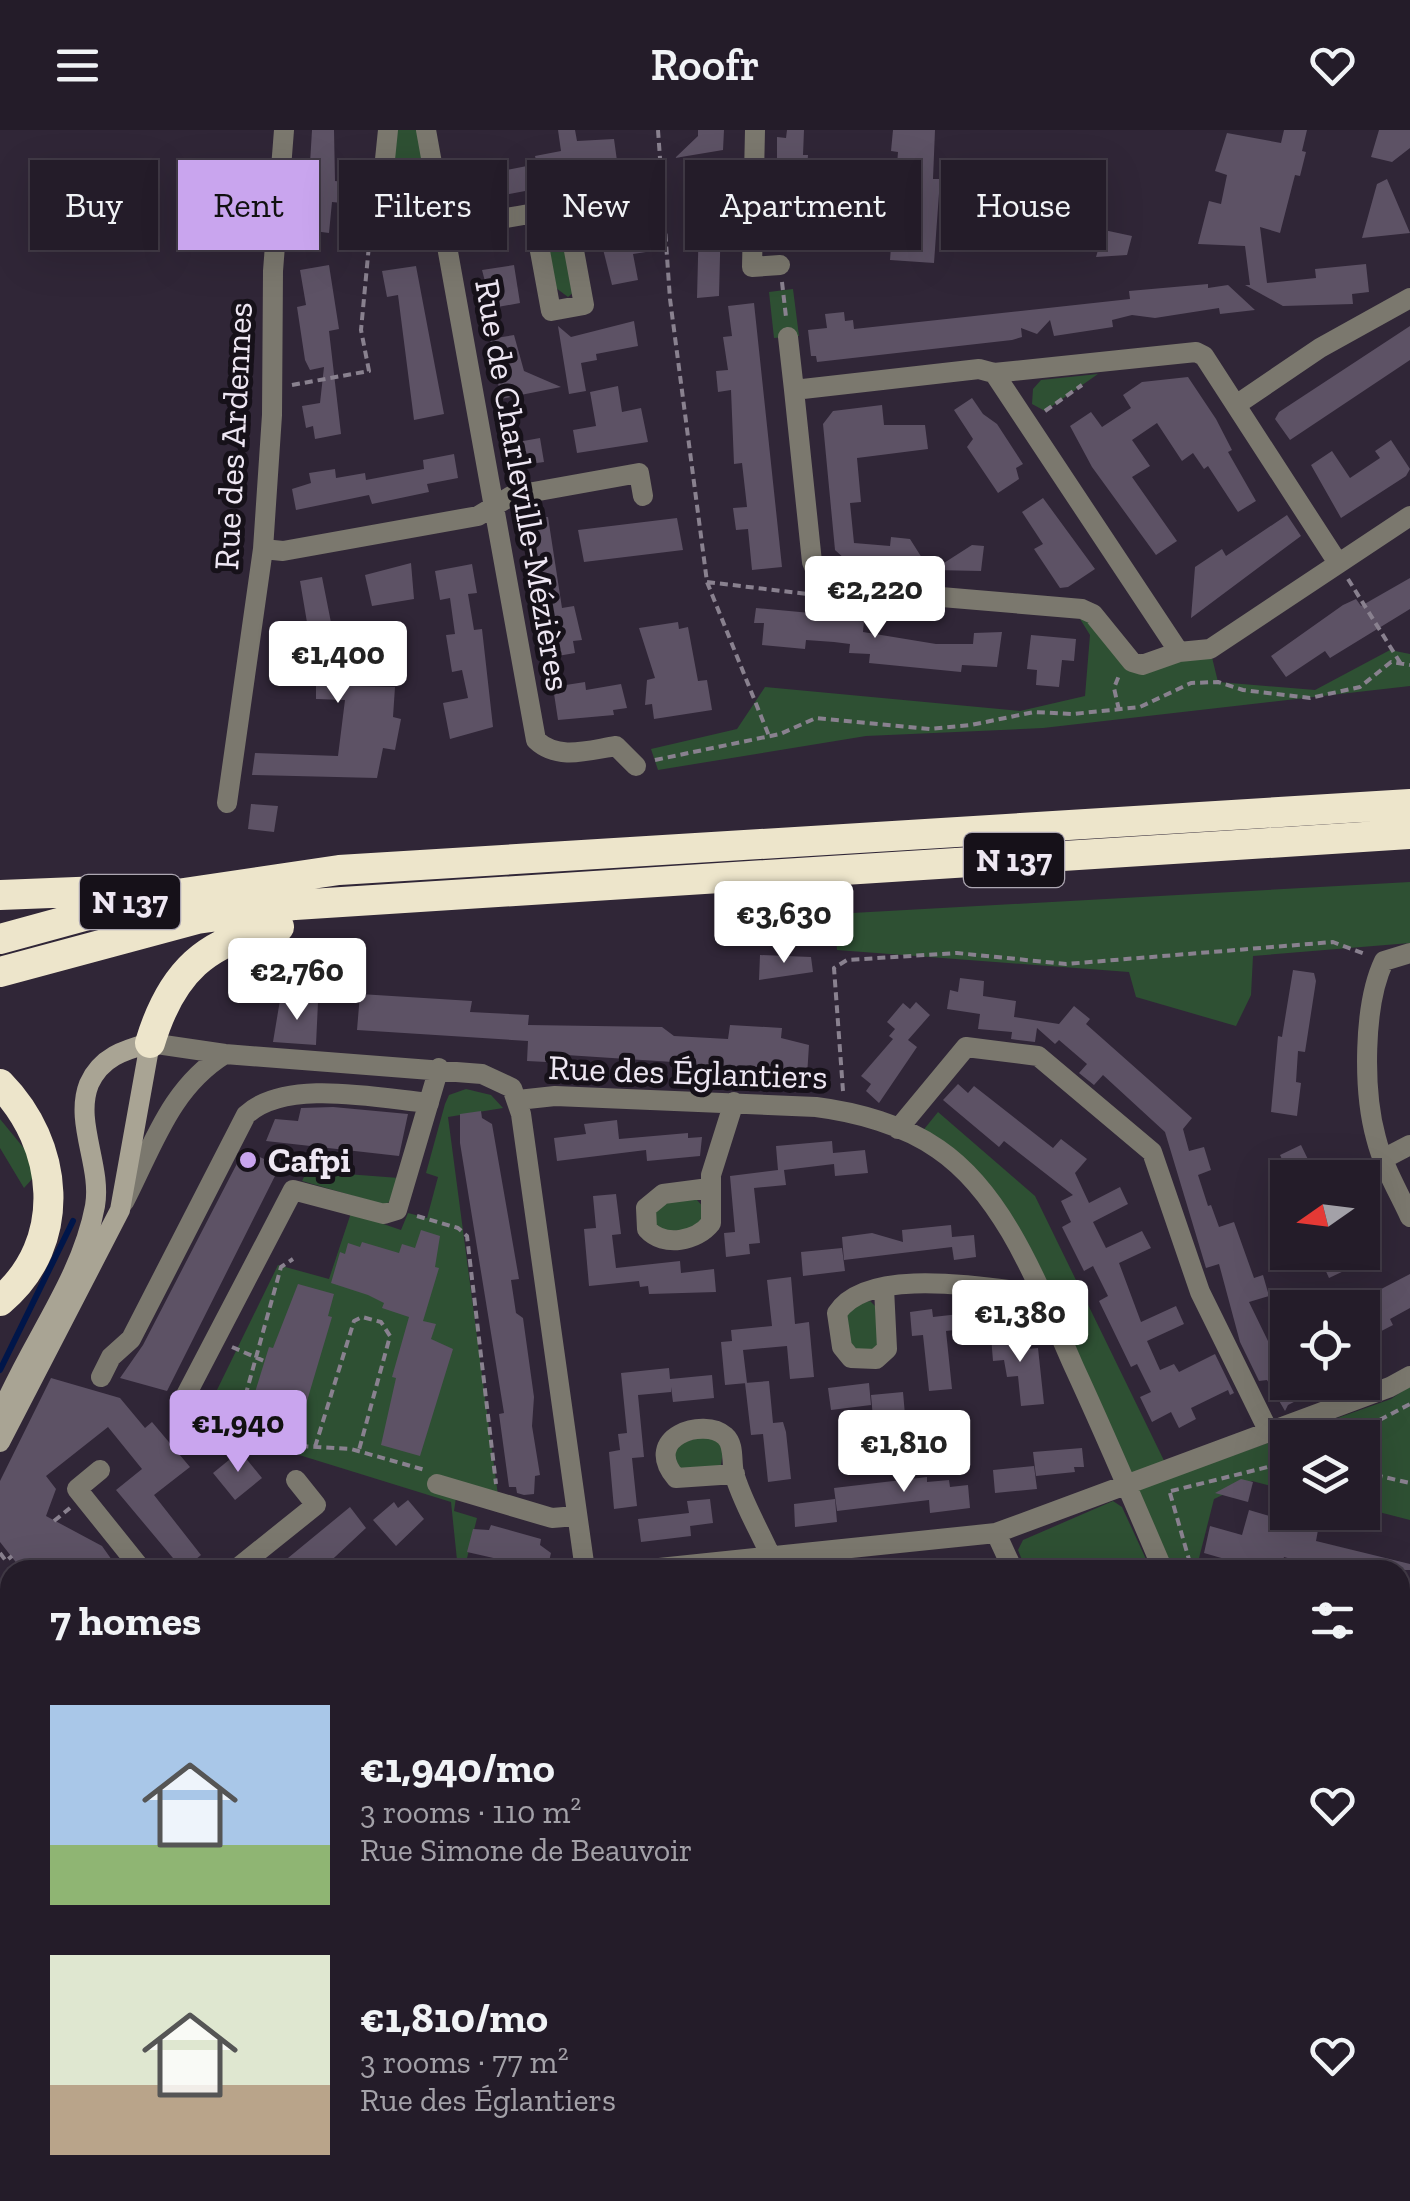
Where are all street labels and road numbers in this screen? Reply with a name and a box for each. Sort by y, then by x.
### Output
street label: Rue de Charleville-Mézières [466,276,580,694]
street label: Rue des Ardennes [205,301,261,571]
road number: N 137 [964,833,1064,887]
road number: N 137 [80,875,180,929]
street label: Rue des Églantiers [547,1046,829,1098]

